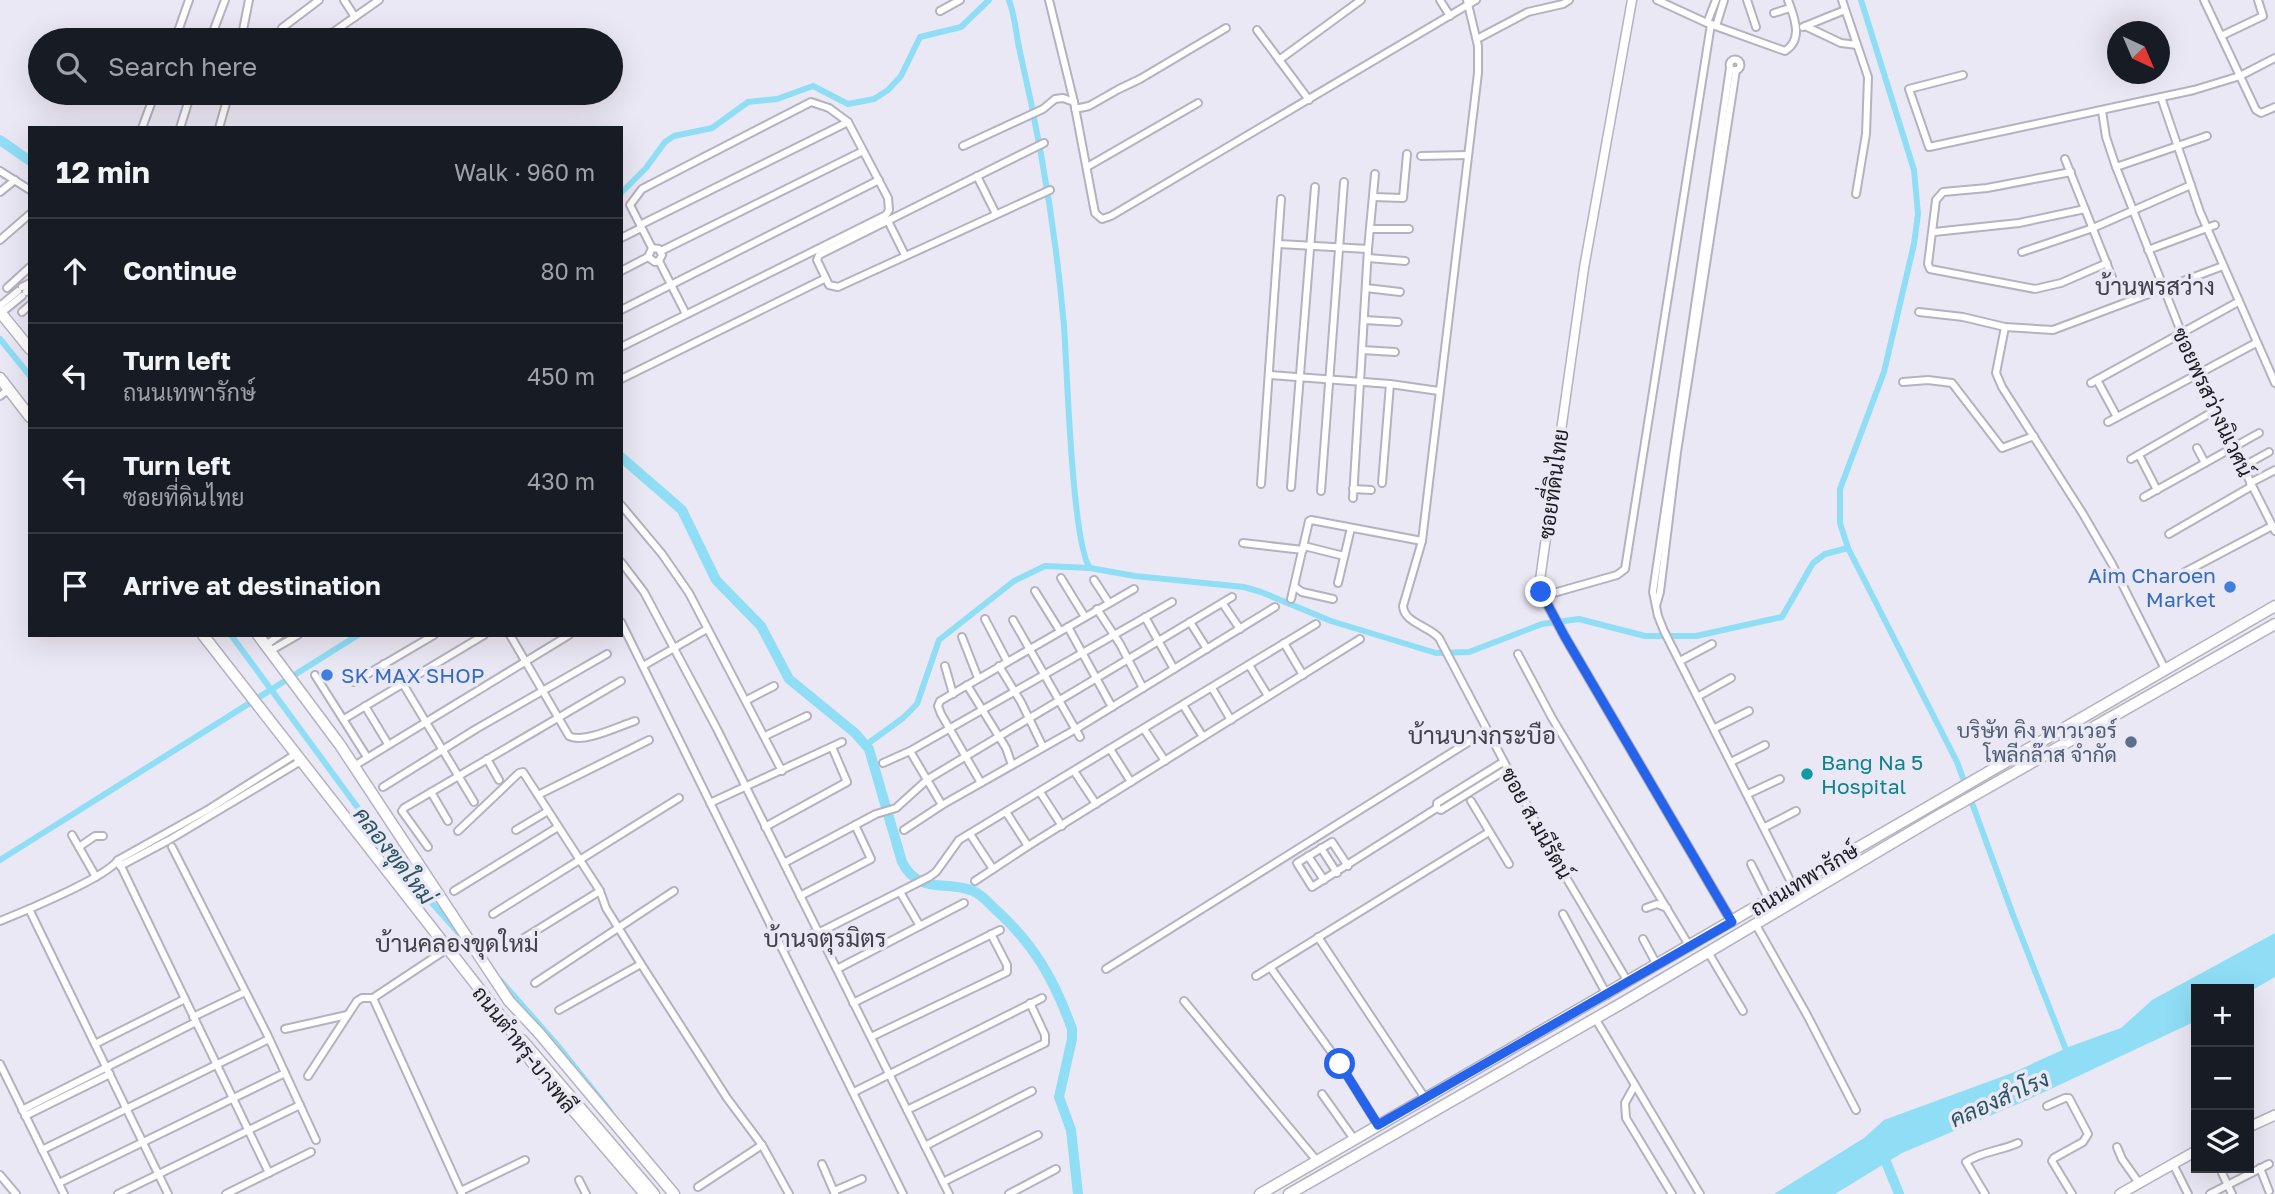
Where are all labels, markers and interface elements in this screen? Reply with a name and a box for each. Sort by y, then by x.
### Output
north arrow [2107,21,2170,84]
search box [28,28,623,105]
icon: search [52,48,90,86]
text: Search here [108,51,257,82]
text: 12 min [56,154,150,190]
text: Walk · 960 m [454,158,595,186]
icon: ahead [56,252,94,290]
text: Continue [123,255,237,286]
text: 80 m [541,257,595,285]
district label: บ้านพรสว่าง [2095,271,2215,300]
street label: ซอยพรสว่างนิเวศน์ [2167,323,2259,481]
text: Turn left [123,345,231,376]
icon: left [56,357,94,395]
text: 450 m [527,362,595,390]
text: ถนนเทพารักษ์ [123,378,256,406]
street label: ซอยที่ดินไทย [1526,426,1574,541]
text: Turn left [123,450,231,481]
icon: left [56,462,94,500]
text: 430 m [527,467,595,495]
text: ซอยที่ดินไทย [123,483,244,511]
place label: Aim Charoen Market [2088,562,2216,612]
icon: arrive [56,567,94,605]
text: Arrive at destination [123,570,381,601]
route end [1525,576,1556,607]
marker: Aim Charoen Market [2222,579,2238,595]
place label: SK MAX SHOP [341,662,485,688]
marker: SK MAX SHOP [319,667,335,683]
place label: บริษัท คิง พาวเวอร์ โพลีกล๊าส จำกัด [1957,717,2117,767]
district label: บ้านบางกระบือ [1408,720,1556,749]
marker: บริษัท คิง พาวเวอร์ โพลีกล๊าส จำกัด [2123,734,2139,750]
place label: Bang Na 5 Hospital [1821,749,1923,799]
street label: ซอย ส.มนีรัตน์ [1496,763,1578,883]
marker: Bang Na 5 Hospital [1799,766,1815,782]
water label: คลองขุดใหม่ [346,800,443,912]
street label: ถนนเทพารักษ์ [1745,836,1863,921]
district label: บ้านจตุรมิตร [764,923,886,955]
district label: บ้านคลองขุดใหม่ [375,928,539,960]
street label: ถนนตำหรุ-บางพลี [466,980,583,1119]
map controls [2191,984,2254,1173]
button: + [2191,984,2254,1047]
button: − [2191,1047,2254,1110]
route start [1324,1048,1355,1079]
water label: คลองสำโรง [1945,1063,2053,1132]
button: layers [2191,1110,2254,1173]

